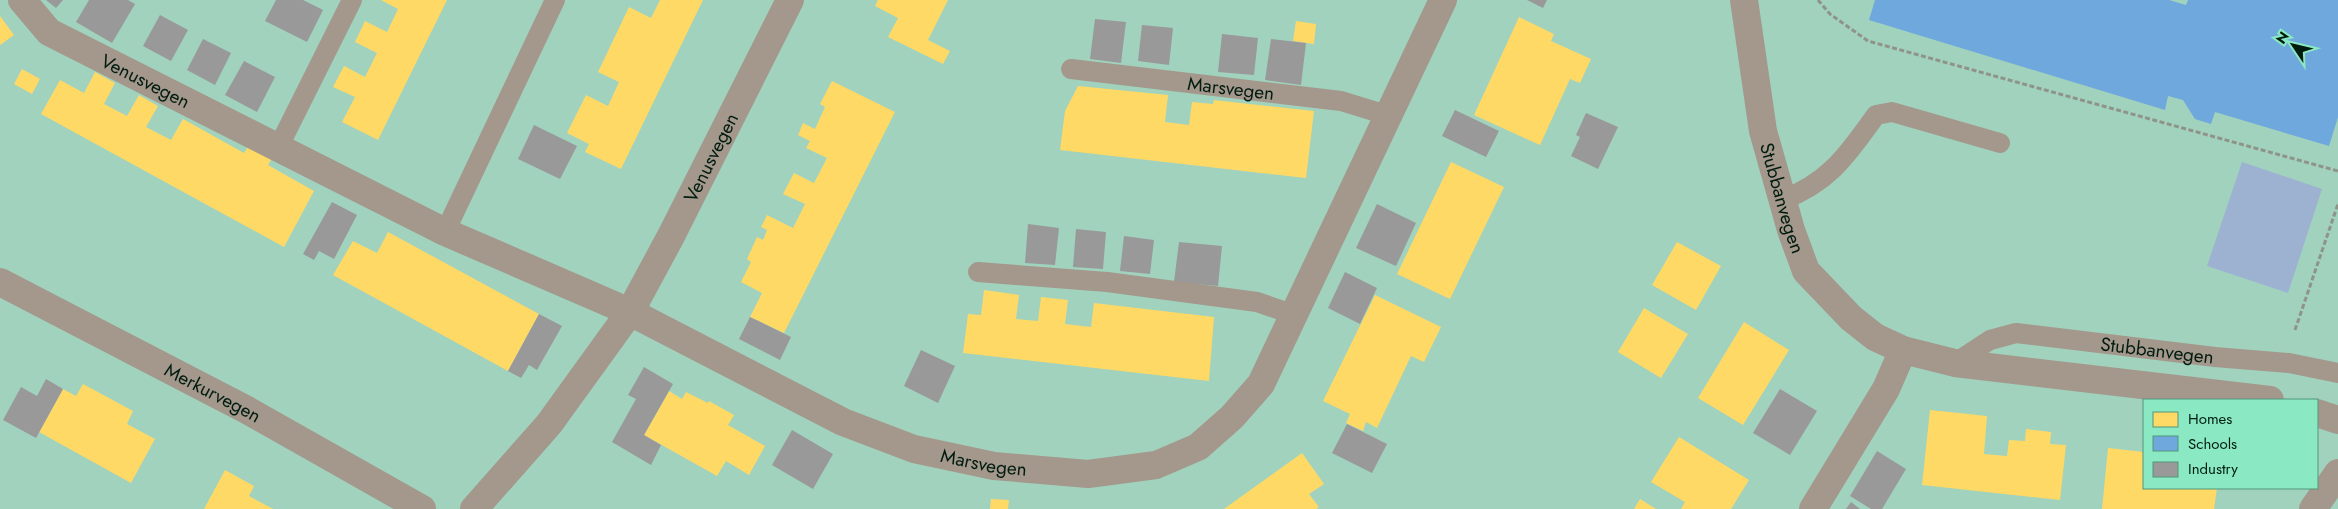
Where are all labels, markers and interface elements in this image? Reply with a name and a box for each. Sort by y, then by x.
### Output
north arrow [2268,20,2318,70]
text: N [2271,27,2294,48]
street label: Venusvegen [96,47,195,115]
street label: Marsvegen [1186,70,1276,107]
street label: Venusvegen [677,108,745,207]
street label: Stubbanvegen [1753,140,1811,257]
street label: Stubbanvegen [2099,330,2215,371]
street label: Merkurvegen [160,357,266,429]
legend [2143,399,2318,489]
text: Homes [2188,408,2232,430]
text: Schools [2188,433,2237,455]
street label: Marsvegen [938,442,1028,483]
text: Industry [2188,458,2238,480]

